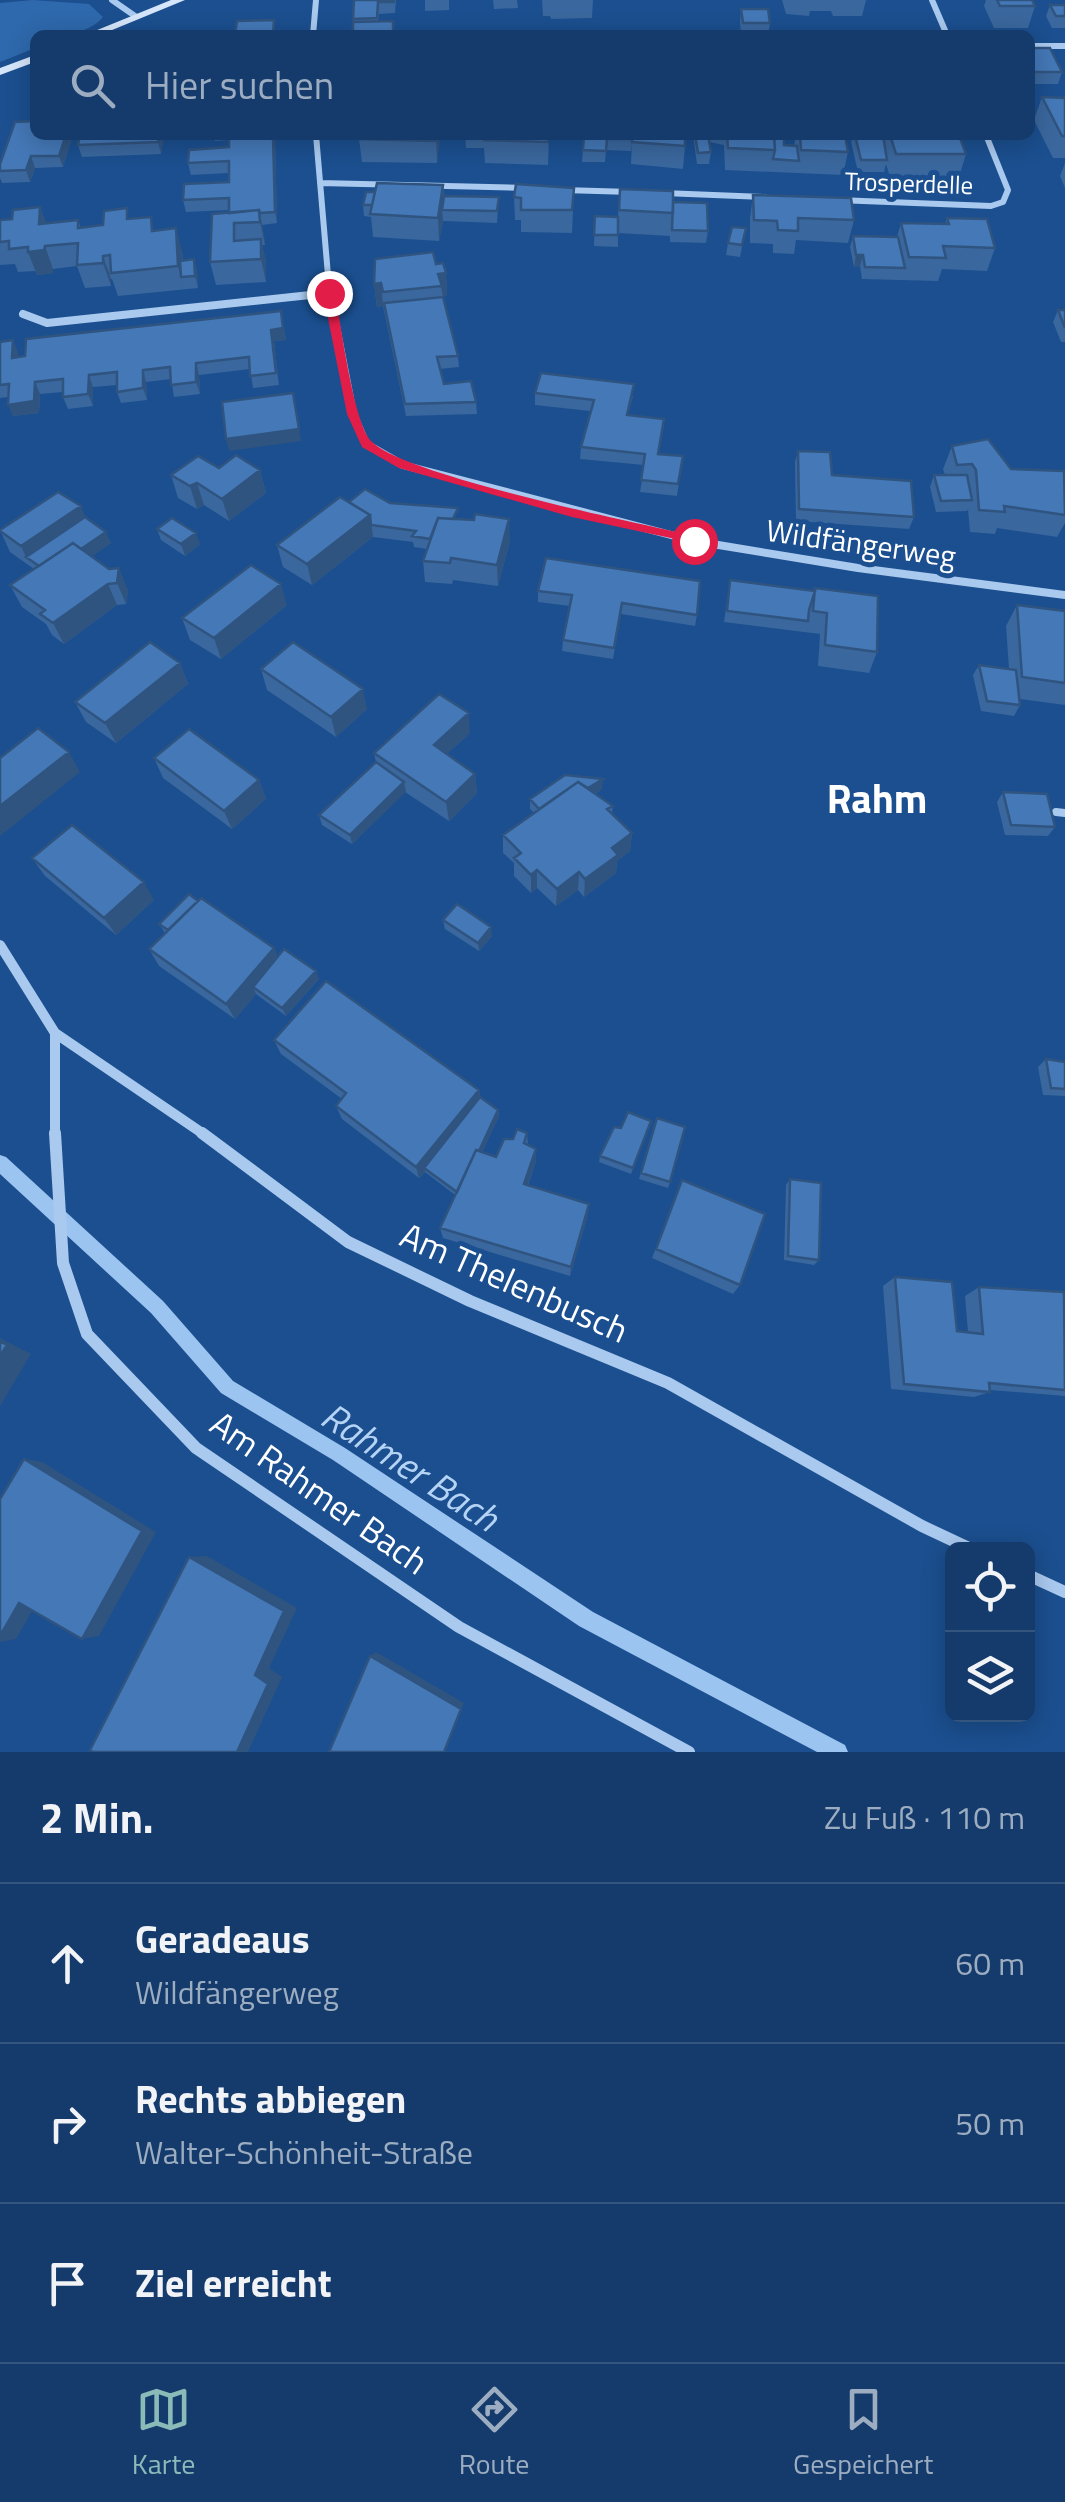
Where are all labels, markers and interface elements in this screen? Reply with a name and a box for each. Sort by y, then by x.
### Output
search box [30,30,1035,140]
text: Hier suchen [145,56,334,114]
icon: search [65,58,120,113]
street label: Trosperdelle [844,162,974,204]
route end [307,271,353,317]
street label: Wildfängerweg [763,507,959,579]
route start [672,519,718,565]
district label: Rahm [827,768,927,829]
street label: Am Thelenbusch [392,1208,637,1356]
water label: Rahmer Bach [310,1387,512,1546]
street label: Am Rahmer Bach [199,1397,440,1588]
map controls [945,1542,1035,1722]
button: locate [945,1542,1035,1632]
button: layers [945,1632,1035,1722]
text: 2 Min. [40,1785,154,1849]
text: Zu Fuß · 110 m [824,1793,1025,1841]
text: Geradeaus [135,1910,310,1968]
icon: ahead [40,1936,95,1991]
text: 60 m [955,1939,1025,1987]
text: Wildfängerweg [135,1968,339,2016]
text: Rechts abbiegen [135,2070,406,2128]
icon: right [40,2096,95,2151]
text: 50 m [955,2099,1025,2147]
text: Walter-Schönheit-Straße [135,2128,473,2176]
text: Ziel erreicht [135,2254,332,2312]
icon: arrive [40,2256,95,2311]
tab: Karte [132,2382,195,2485]
tab: Route [459,2382,529,2485]
tab: Gespeichert [793,2382,933,2485]

